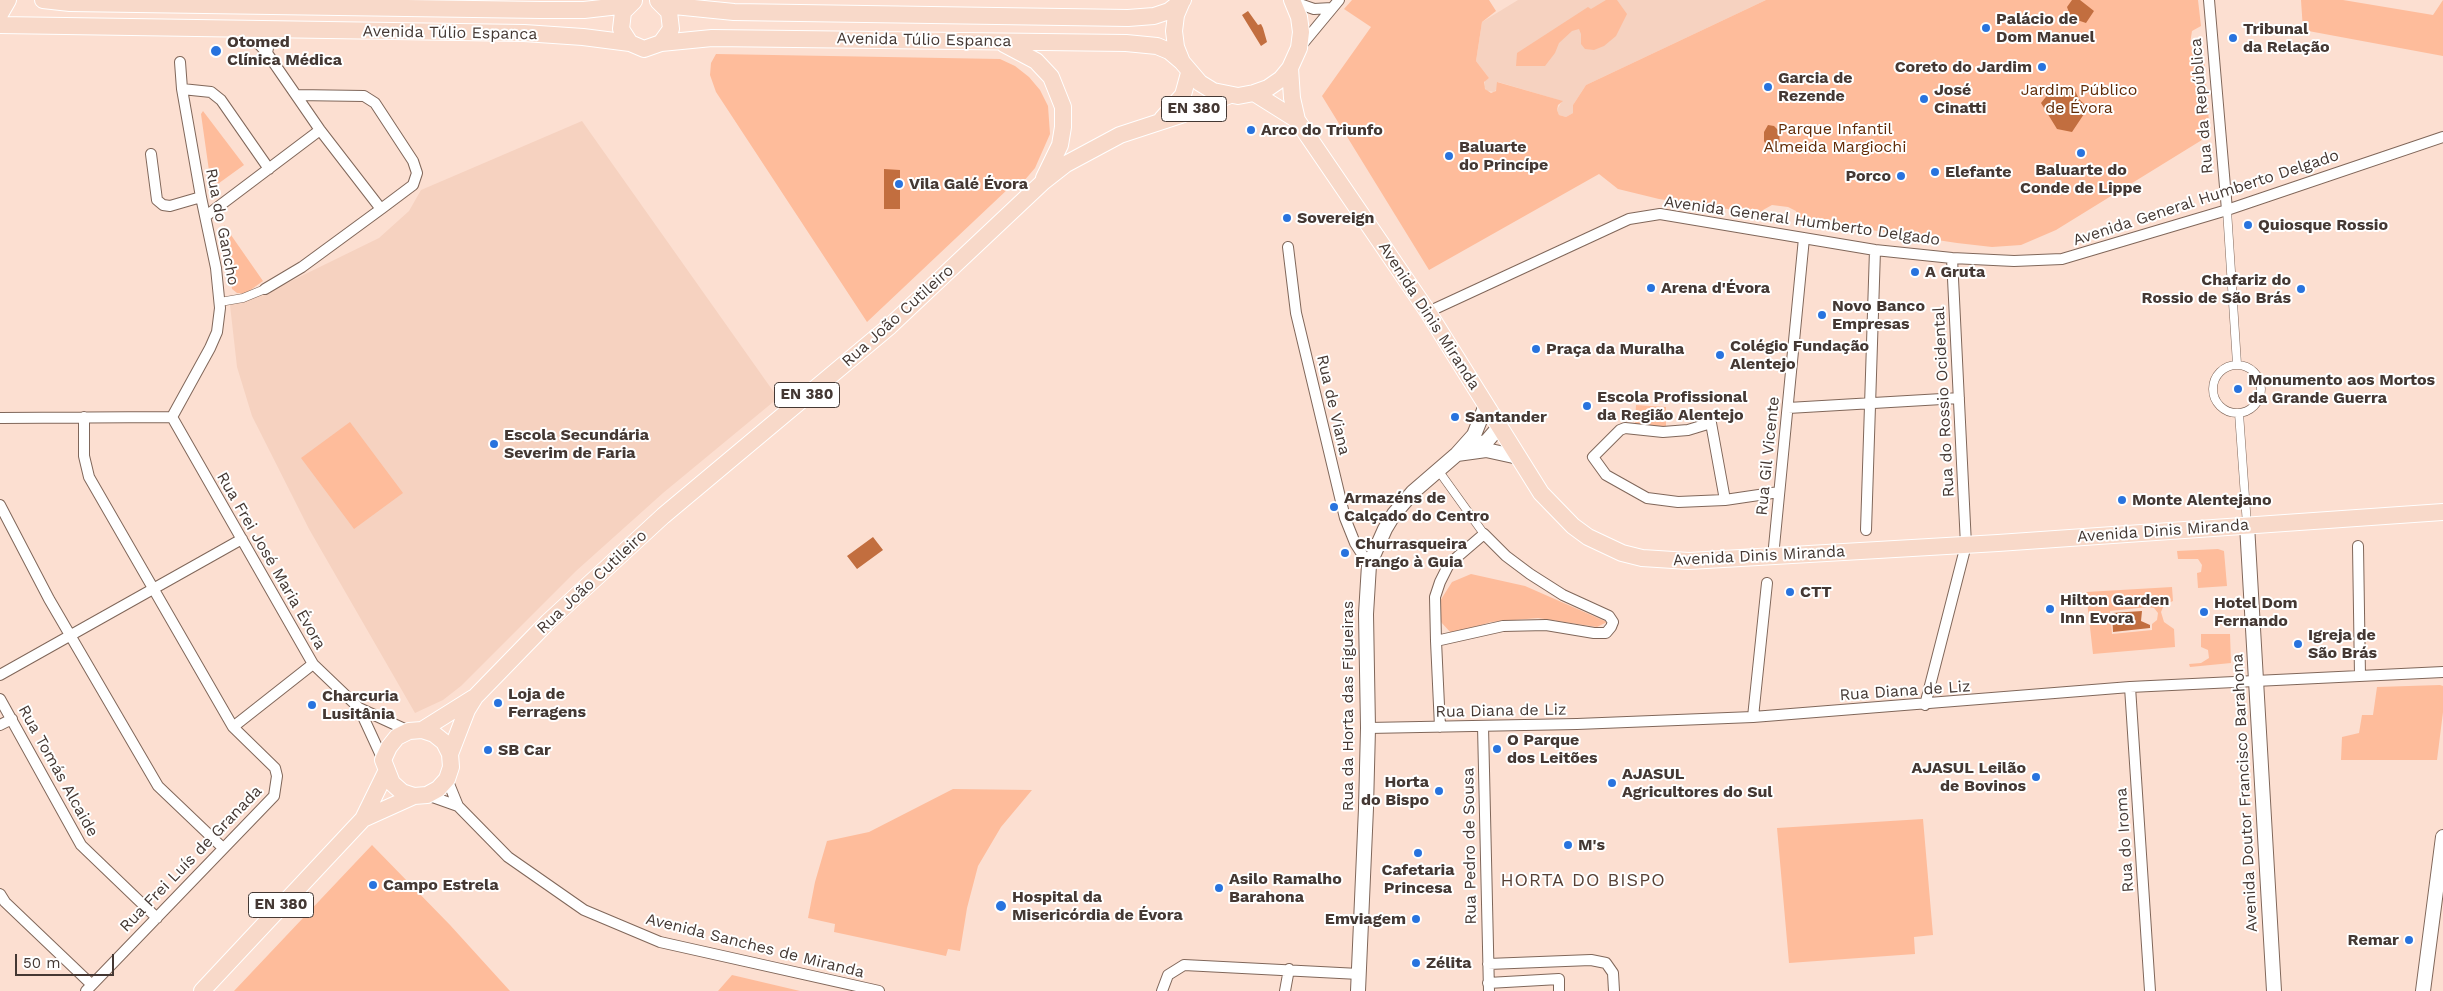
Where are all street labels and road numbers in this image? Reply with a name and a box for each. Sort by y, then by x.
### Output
street label: Avenida Túlio Espanca [363,22,537,44]
street label: Avenida Túlio Espanca [837,29,1011,51]
street label: Rua da República [2187,37,2217,175]
road number: EN 380 [1162,96,1226,122]
street label: Avenida General Humberto Delgado [2071,146,2341,250]
street label: Rua do Gancho [201,167,243,287]
street label: Avenida General Humberto Delgado [1663,192,1941,250]
street label: Avenida Dinis Miranda [1374,239,1484,393]
street label: Rua João Cutileiro [838,261,958,371]
street label: Rua do Rossio Ocidental [1929,306,1959,498]
street label: Rua de Viana [1312,353,1354,457]
road number: EN 380 [774,382,840,408]
street label: Rua Gil Vicente [1752,396,1784,516]
street label: Rua Frei José Maria Évora [212,469,330,653]
street label: Avenida Dinis Miranda [2076,515,2250,547]
street label: Rua João Cutileiro [533,526,651,638]
street label: Avenida Dinis Miranda [1672,542,1846,570]
street label: Rua da Horta das Figueiras [1338,601,1358,811]
street label: Avenida Doutor Francisco Barahona [2228,653,2262,933]
street label: Rua Diana de Liz [1839,677,1971,705]
street label: Rua Diana de Liz [1435,700,1567,722]
street label: Rua Tomás Alcaide [14,702,102,840]
street label: Rua Pedro de Sousa [1459,767,1481,925]
street label: Rua Frei Luís de Granada [116,782,266,936]
street label: Rua do Iroma [2112,787,2138,893]
road number: EN 380 [248,892,314,918]
street label: Avenida Sanches de Miranda [644,910,866,982]

